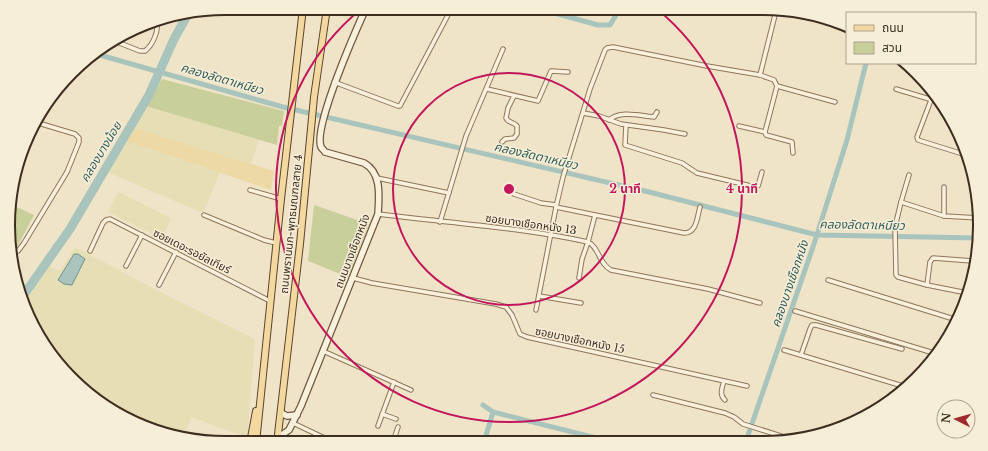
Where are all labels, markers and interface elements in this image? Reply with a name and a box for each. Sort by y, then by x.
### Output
legend [846,12,976,64]
text: ถนน [882,20,904,35]
text: สวน [882,40,902,55]
water label: คลองลัดตาเหนียว [179,60,266,98]
water label: คลองบางน้อย [77,118,125,185]
water label: คลองลัดตาเหนียว [493,139,580,173]
street label: ถนนพรานนก-พุทธมณฑลสาย 4 [277,154,305,294]
text: 2 นาที [609,181,641,196]
text: 4 นาที [726,181,758,196]
centre of rings [502,182,516,196]
street label: ซอยบางเชือกหนัง 13 [484,211,578,237]
street label: ถนนบางเชือกหนัง [331,212,373,290]
water label: คลองลัดตาเหนียว [819,216,906,233]
street label: ซอยเดอะรอยัลเทียร์ [151,225,234,277]
water label: คลองบางเชือกหนัง [768,238,812,329]
street label: ซอยบางเชือกหนัง 15 [534,324,626,356]
north arrow [936,399,976,439]
text: N [939,411,954,424]

